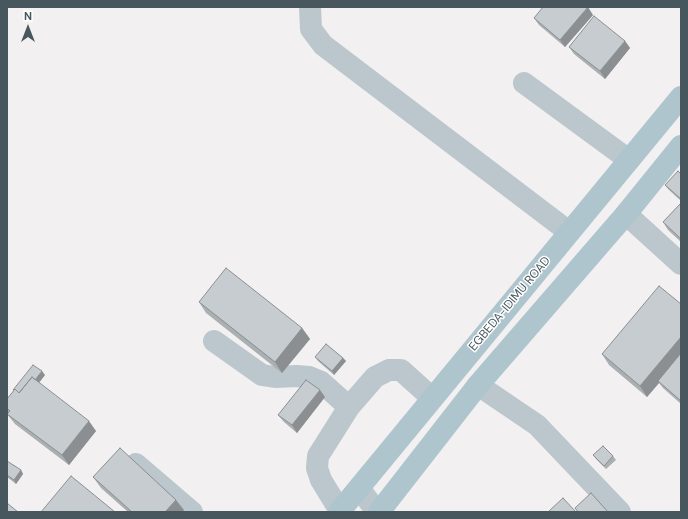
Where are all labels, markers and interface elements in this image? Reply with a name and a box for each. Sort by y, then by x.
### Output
north arrow [8,8,48,48]
text: N [24,9,32,23]
street label: EGBEDA-IDIMU ROAD [466,254,554,354]

